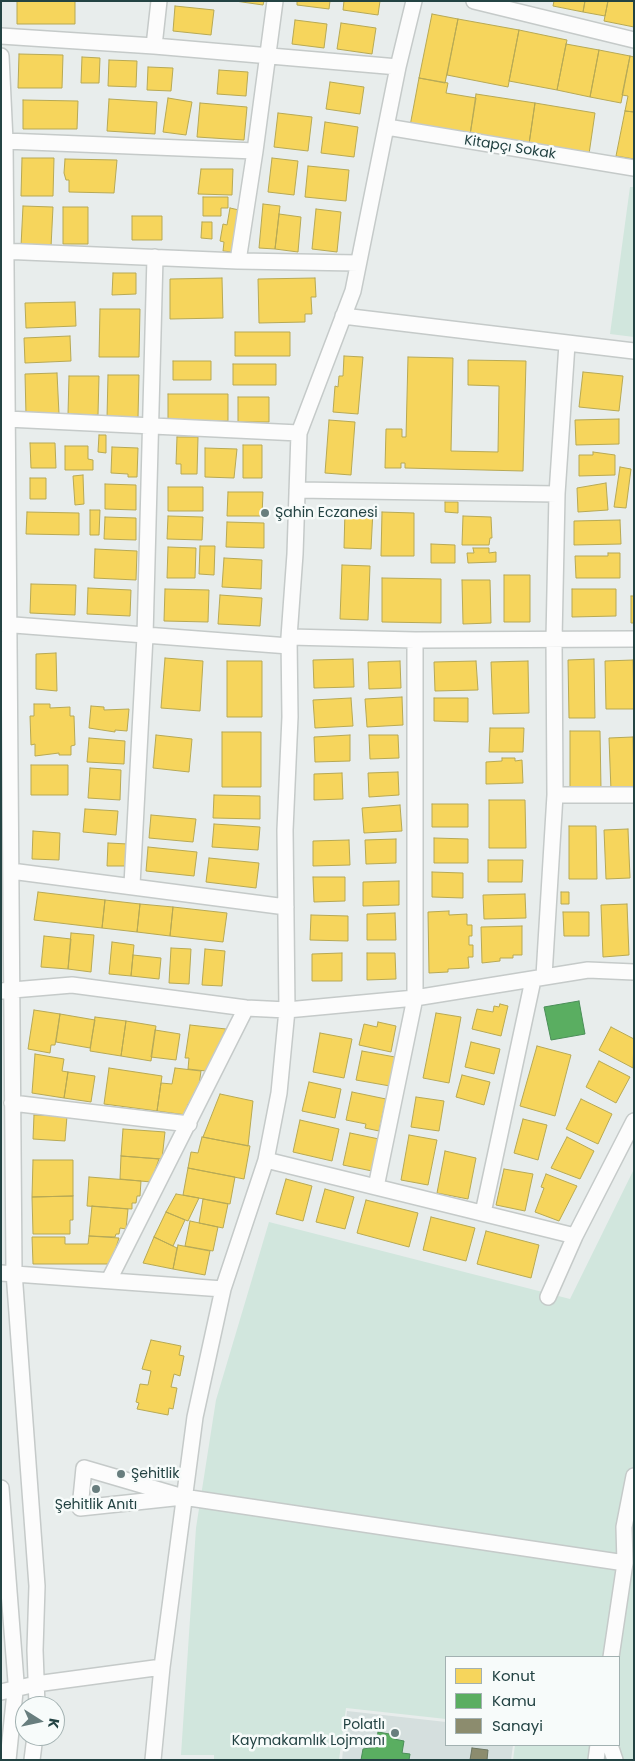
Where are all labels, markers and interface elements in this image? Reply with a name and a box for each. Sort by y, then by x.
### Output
street label: Kitapçı Sokak [463,132,557,164]
place label: Şahin Eczanesi [275,505,378,521]
marker: Şahin Eczanesi [259,507,271,519]
place label: Şehitlik [131,1466,179,1482]
marker: Şehitlik [115,1468,127,1480]
marker: Şehitlik Anıtı [90,1483,102,1495]
place label: Şehitlik Anıtı [55,1497,137,1513]
legend [445,1656,620,1746]
text: Konut [492,1665,535,1686]
text: Kamu [492,1690,536,1711]
north arrow [15,1696,65,1746]
text: Sanayi [492,1715,543,1736]
text: K [43,1717,64,1730]
place label: Polatlı Kaymakamlık Lojmanı [232,1717,385,1750]
marker: Polatlı Kaymakamlık Lojmanı [389,1727,401,1739]

